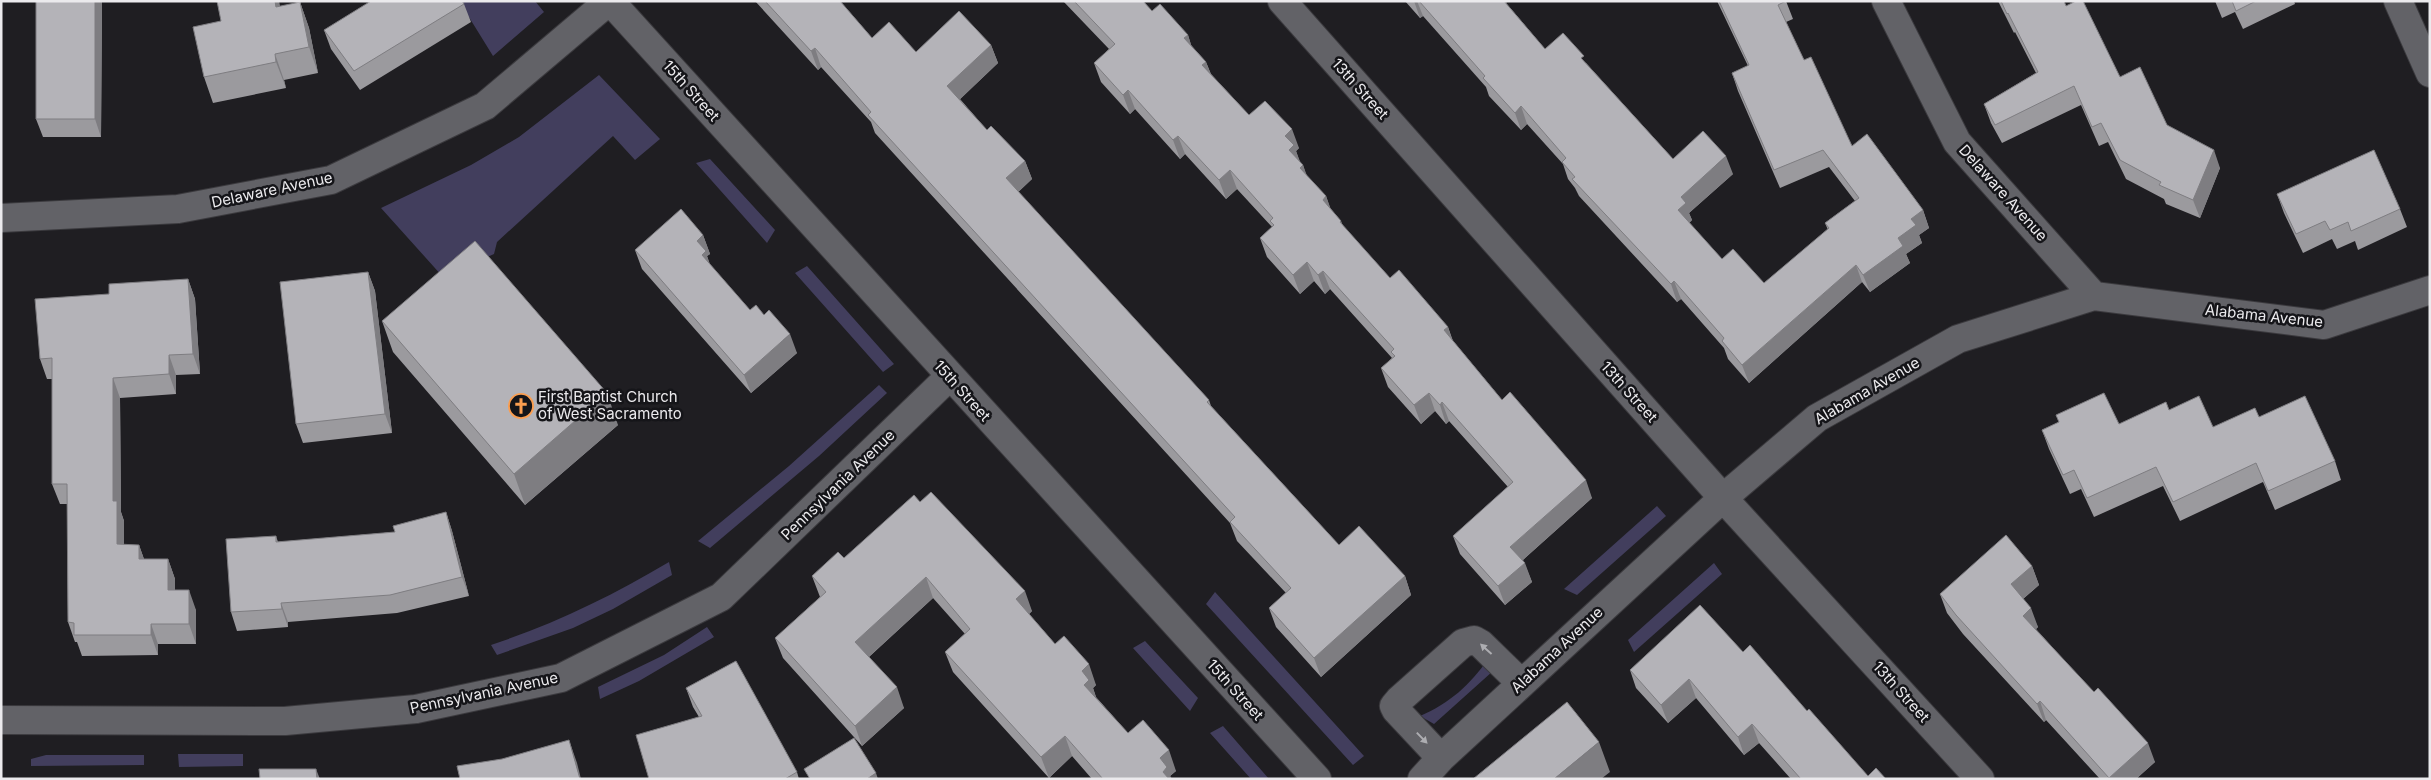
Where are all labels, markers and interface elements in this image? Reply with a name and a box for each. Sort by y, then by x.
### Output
street label: 13th Street [1328,54,1393,123]
street label: 15th Street [659,56,724,125]
street label: Delaware Avenue [1955,140,2052,245]
street label: Delaware Avenue [210,167,334,212]
street label: Alabama Avenue [2204,300,2324,331]
street label: Alabama Avenue [1811,353,1923,428]
street label: 15th Street [930,356,995,425]
street label: 13th Street [1597,357,1662,426]
place label: First Baptist Church of West Sacramento [538,387,682,423]
church icon: First Baptist Church of West Sacramento [508,393,534,419]
street label: Pennsylvania Avenue [777,425,898,544]
street label: Alabama Avenue [1507,602,1607,697]
one-way arrow [1481,643,1493,655]
street label: 15th Street [1203,655,1268,724]
street label: 13th Street [1869,657,1934,726]
street label: Pennsylvania Avenue [408,668,560,717]
one-way arrow [1415,732,1427,744]

